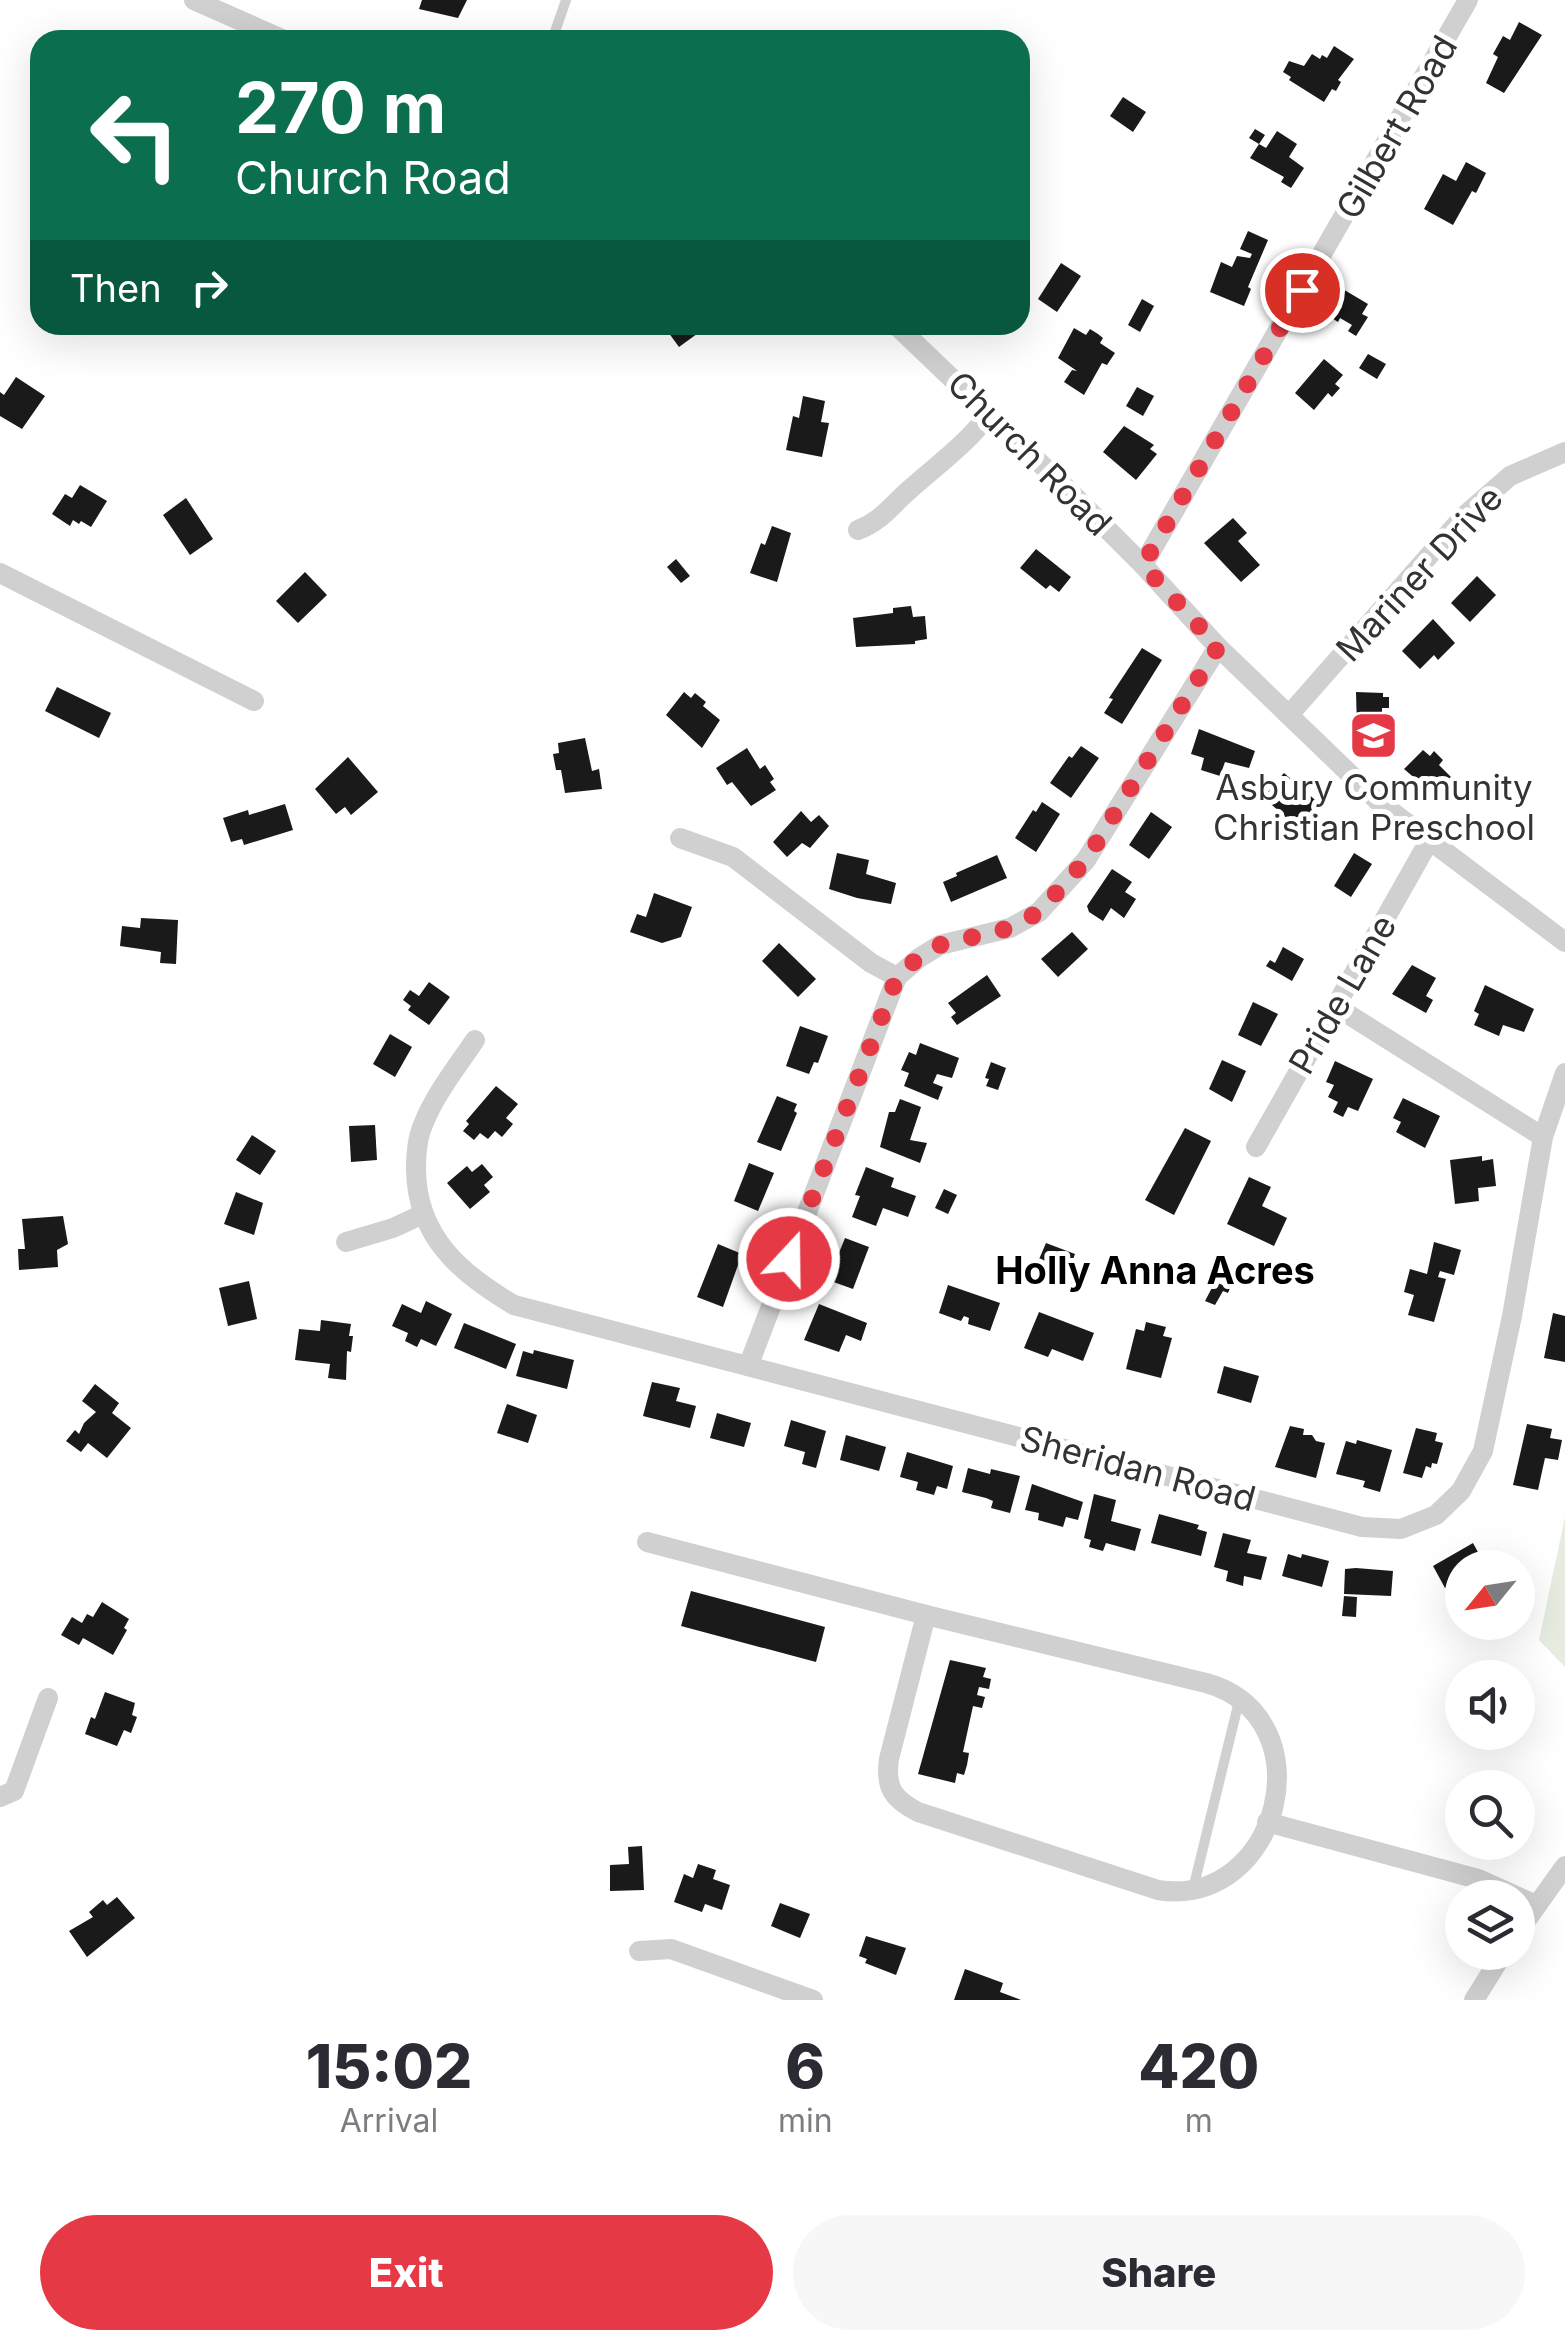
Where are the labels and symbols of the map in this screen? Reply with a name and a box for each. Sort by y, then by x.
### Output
street label: Gilbert Road [1327,28,1465,226]
pin [1260,248,1345,333]
street label: Church Road [939,362,1121,544]
street label: Mariner Drive [1327,477,1511,669]
school or university icon: Asbury Community Christian Preschool [1348,709,1400,761]
place label: Asbury Community Christian Preschool [1213,766,1535,848]
street label: Pride Lane [1280,907,1404,1081]
position arrow [737,1207,841,1311]
district label: Holly Anna Acres [995,1247,1315,1293]
street label: Sheridan Road [1016,1416,1260,1520]
north arrow [1445,1550,1535,1640]

